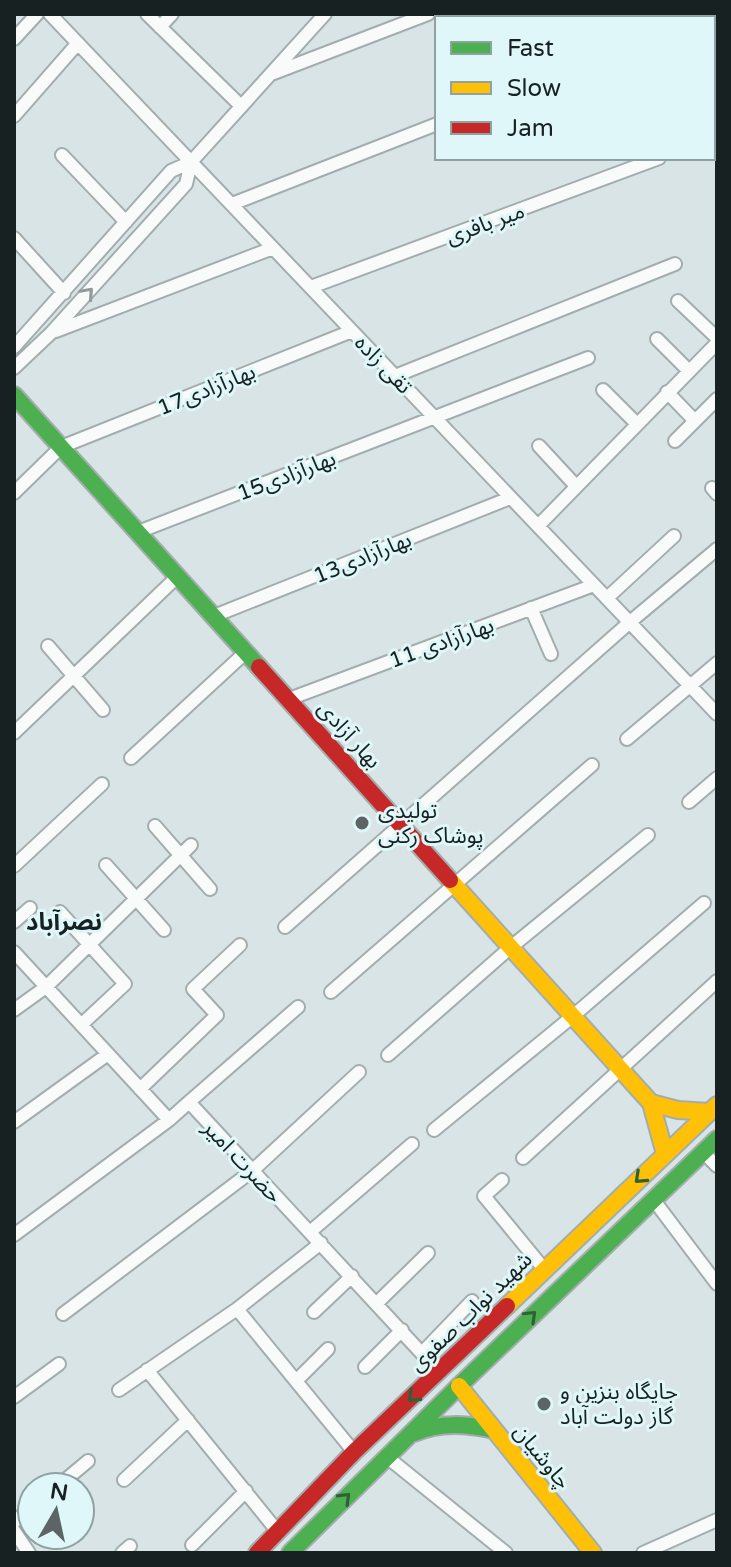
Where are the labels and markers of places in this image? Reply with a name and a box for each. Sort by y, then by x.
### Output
place label: تولیدی پوشاک رکنی [378,798,484,850]
marker: تولیدی پوشاک رکنی [353,814,371,832]
place label: جایگاه بنزین و گاز دولت آباد [560,1379,678,1430]
marker: جایگاه بنزین و گاز دولت آباد [535,1395,553,1413]

